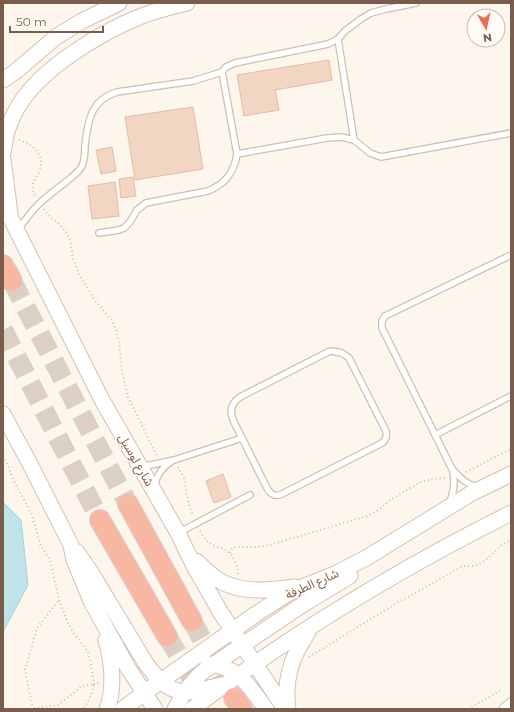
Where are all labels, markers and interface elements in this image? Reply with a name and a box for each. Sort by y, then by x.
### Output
scale bar [10,8,103,34]
north arrow [466,8,506,48]
text: 50 m [16,14,47,29]
text: N [482,30,493,45]
street label: شارع لوسيل [114,431,157,490]
street label: شارع الطرفة [283,565,342,604]

